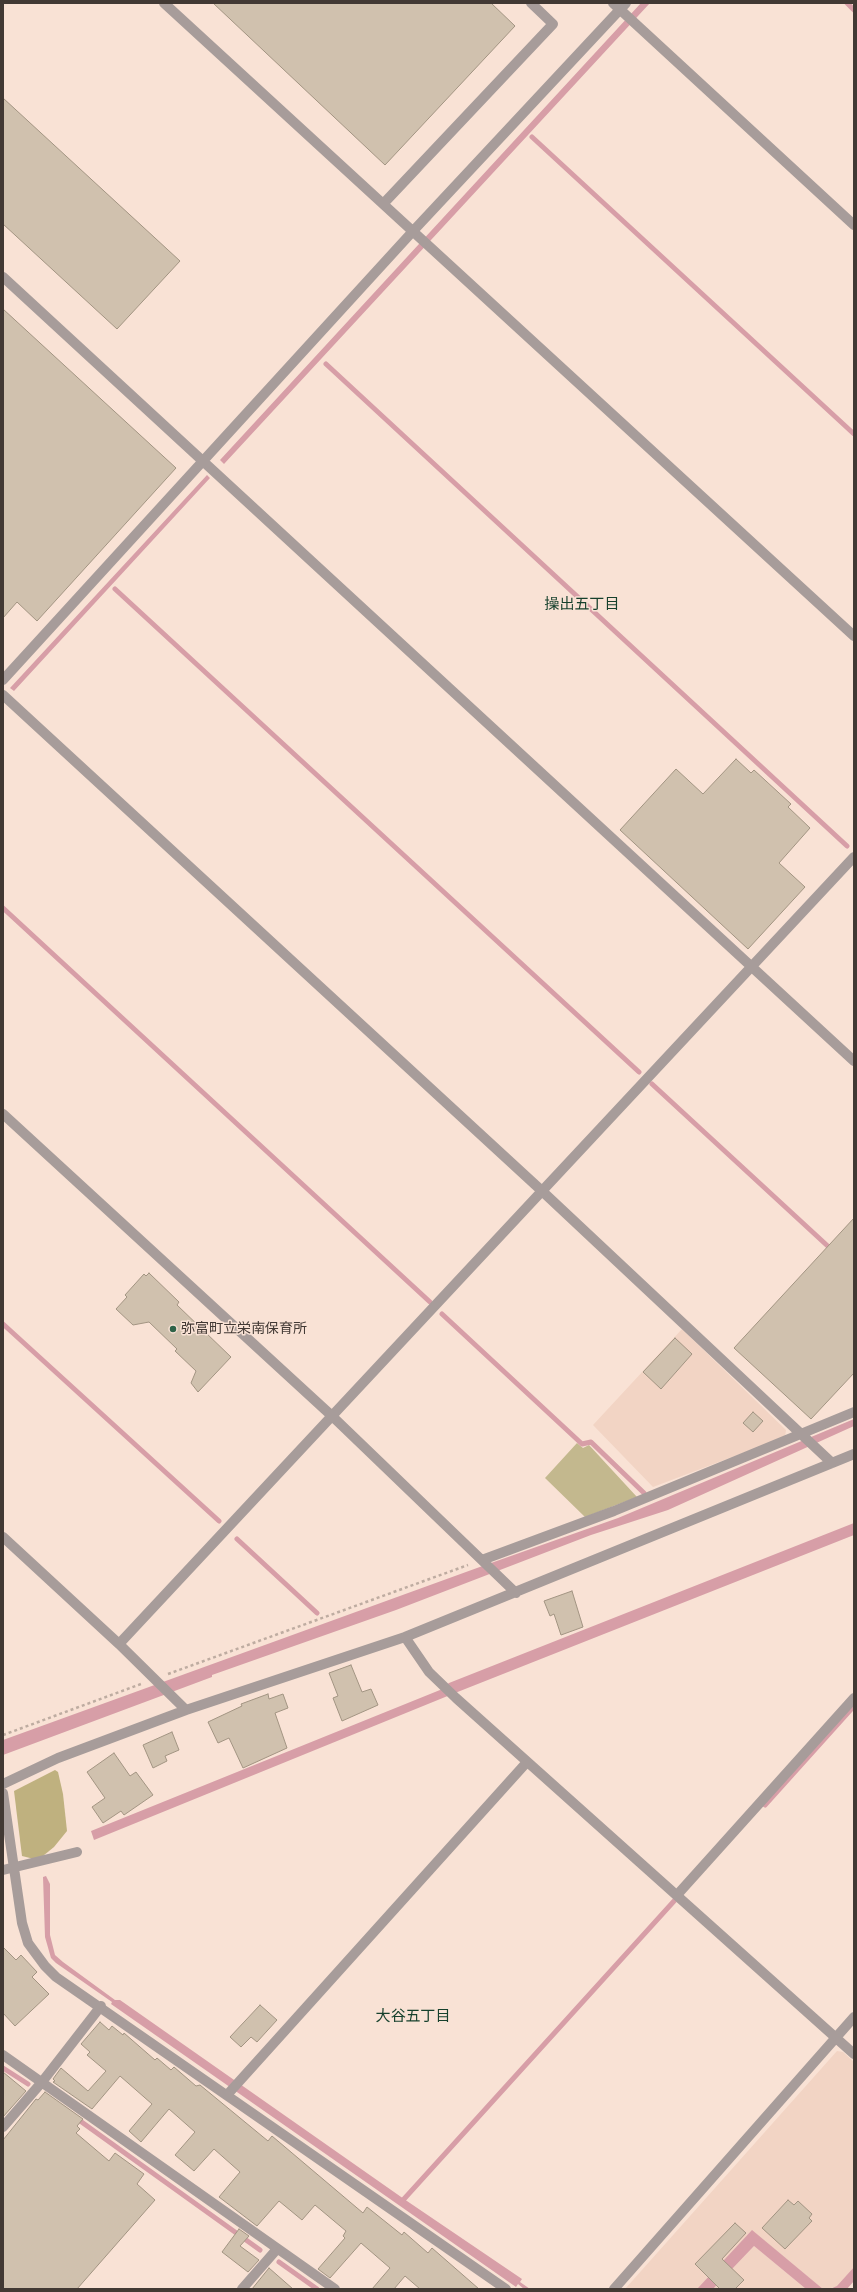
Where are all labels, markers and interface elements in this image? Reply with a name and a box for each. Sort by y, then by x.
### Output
district label: 操出五丁目 [545,596,619,614]
place label: 弥富町立栄南保育所 [181,1321,307,1337]
marker: 弥富町立栄南保育所 [168,1324,178,1334]
district label: 大谷五丁目 [376,2008,450,2026]

